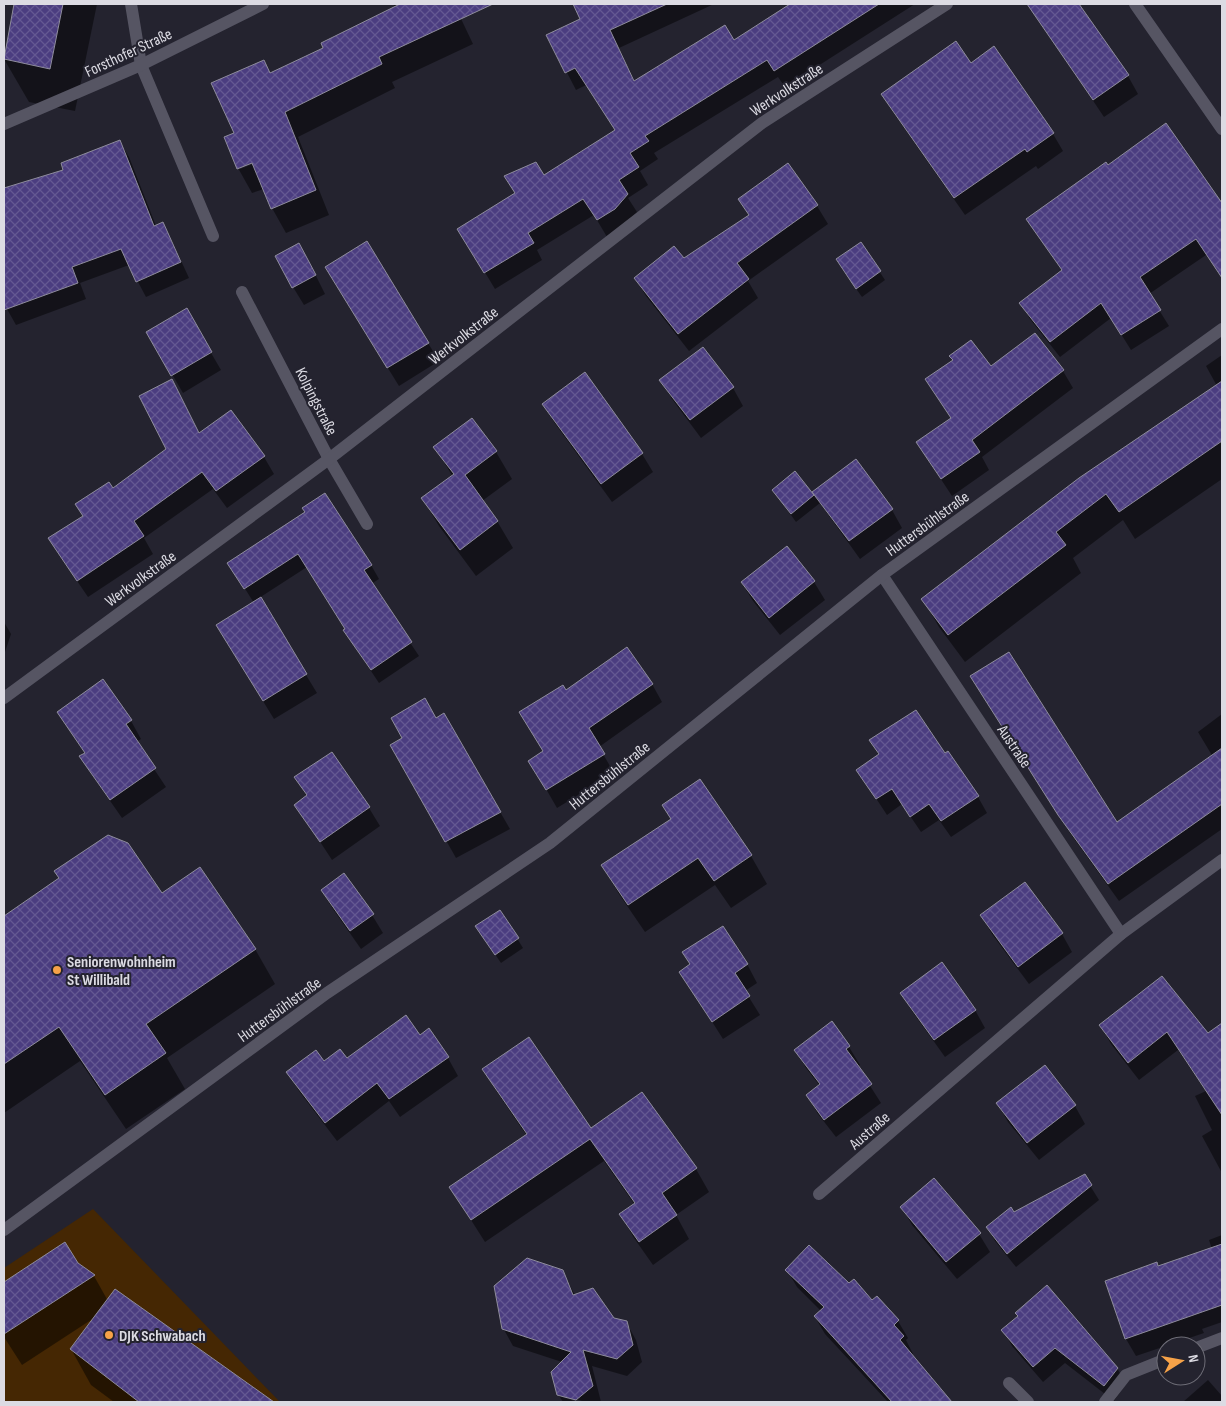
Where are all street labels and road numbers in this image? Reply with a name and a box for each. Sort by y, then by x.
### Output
street label: Forsthofer Straße [82,25,175,82]
street label: Werkvolkstraße [747,60,827,121]
street label: Werkvolkstraße [425,303,503,369]
street label: Kolpingstraße [290,365,341,439]
street label: Huttersbühlstraße [882,488,973,561]
street label: Werkvolkstraße [102,547,180,611]
street label: Austraße [992,721,1035,772]
street label: Huttersbühlstraße [566,738,654,815]
street label: Huttersbühlstraße [234,974,325,1047]
street label: Austraße [845,1108,894,1155]

